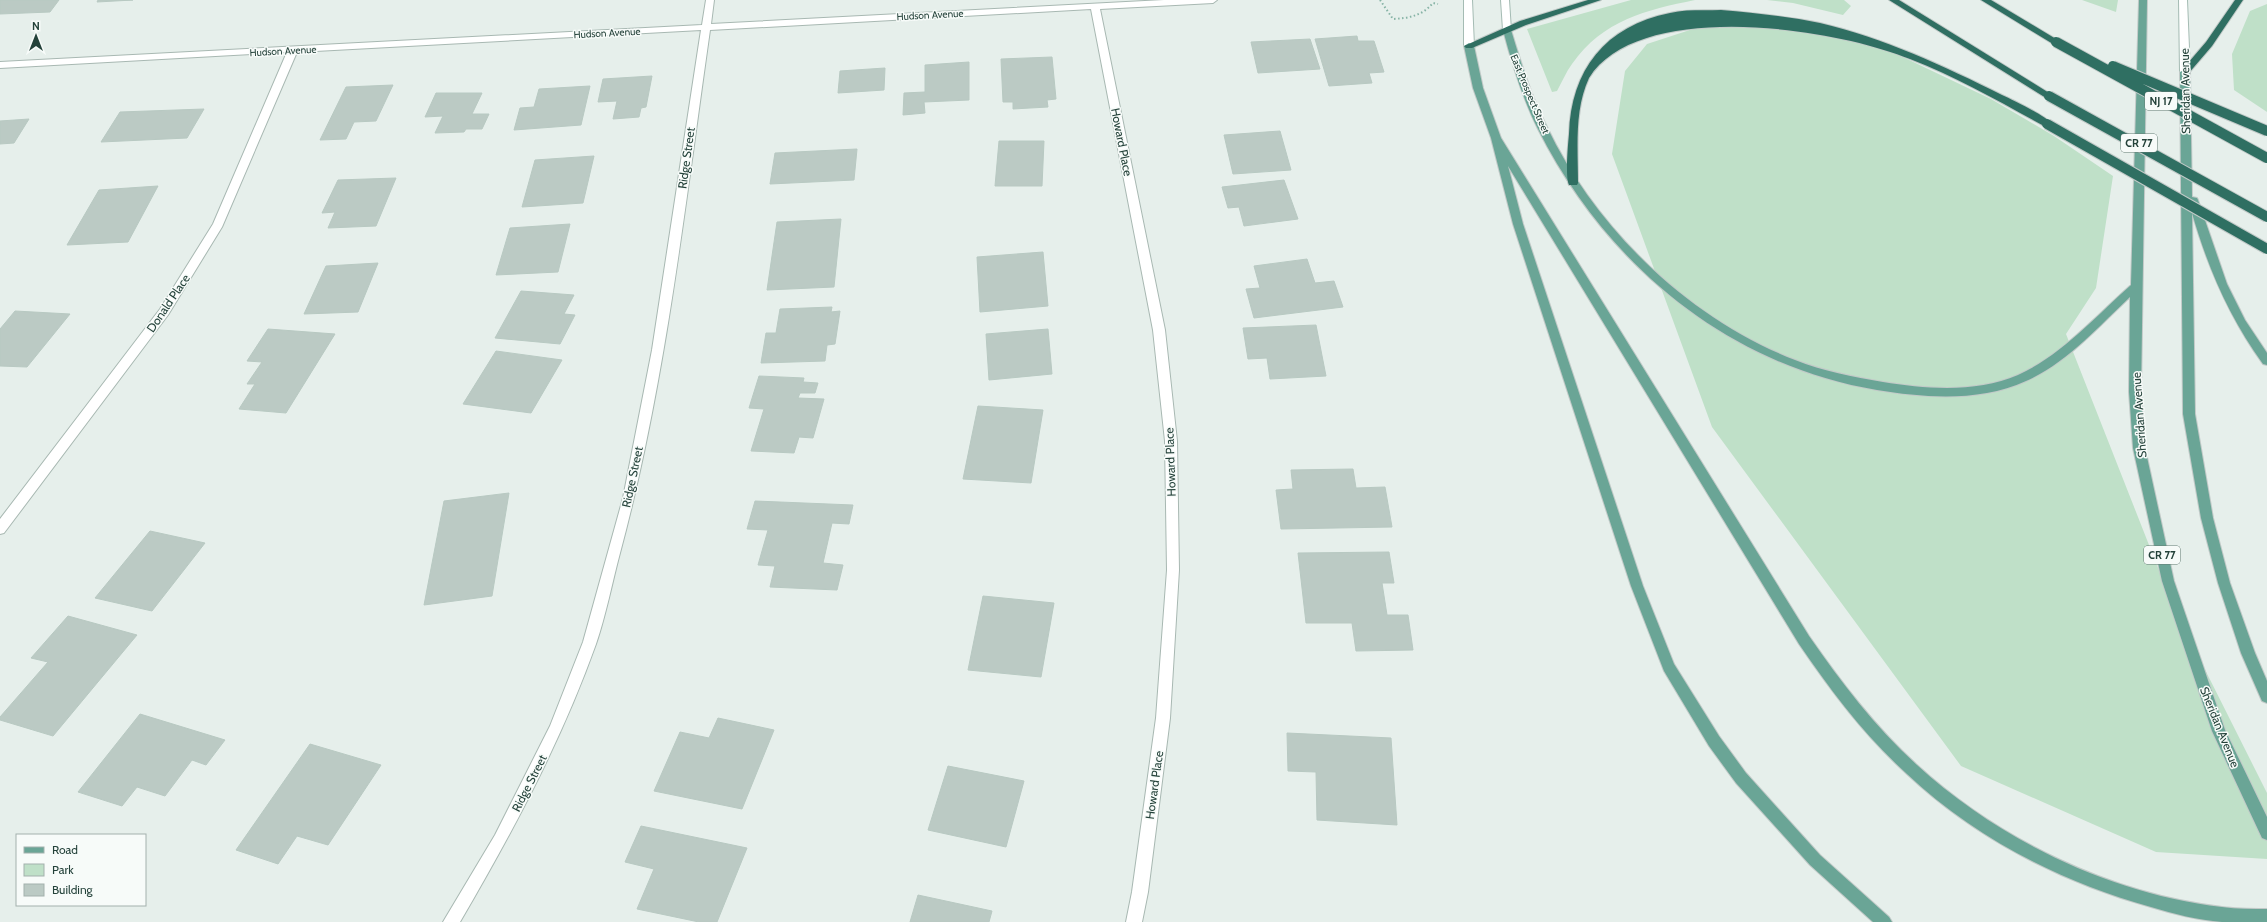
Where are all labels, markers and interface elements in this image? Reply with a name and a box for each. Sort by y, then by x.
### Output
street label: Hudson Avenue [896,7,964,23]
north arrow [16,16,56,56]
text: N [32,19,40,33]
street label: Hudson Avenue [573,25,641,41]
street label: Hudson Avenue [249,43,317,59]
street label: Sheridan Avenue [2177,48,2193,134]
street label: East Prospect Street [1507,52,1553,136]
road number: NJ 17 [2145,92,2177,110]
street label: Howard Place [1108,107,1136,177]
street label: Ridge Street [674,126,698,190]
road number: CR 77 [2121,134,2157,152]
street label: Donald Place [143,271,193,335]
street label: Sheridan Avenue [2129,372,2149,458]
street label: Howard Place [1161,427,1179,497]
street label: Ridge Street [618,445,646,509]
road number: CR 77 [2144,546,2180,564]
street label: Sheridan Avenue [2197,684,2243,770]
street label: Howard Place [1142,750,1166,820]
street label: Ridge Street [508,752,550,814]
legend [16,834,146,906]
text: Road [52,842,78,857]
text: Park [52,862,74,877]
text: Building [52,882,94,897]

